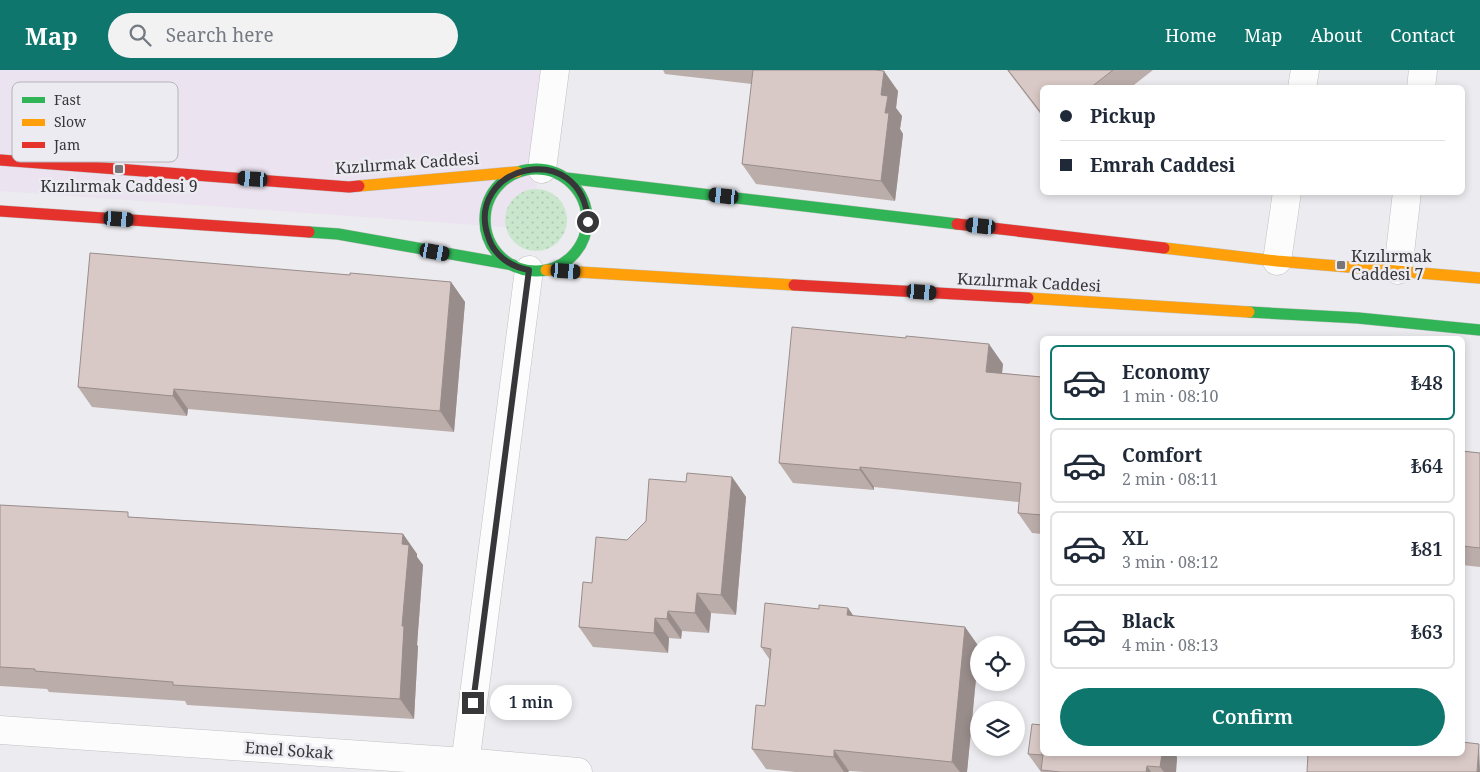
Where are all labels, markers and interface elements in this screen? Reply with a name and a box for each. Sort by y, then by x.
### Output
search box [108,13,458,58]
text: Map [25,19,78,52]
icon: search [126,21,154,49]
text: Search here [166,22,274,48]
text: Home [1165,23,1216,47]
text: Map [1244,23,1282,47]
text: About [1310,23,1362,47]
text: Contact [1390,23,1455,47]
legend [12,82,178,162]
text: Fast [54,90,81,109]
text: Pickup [1090,103,1156,129]
text: Slow [54,112,87,131]
text: Jam [53,135,80,154]
street label: Kızılırmak Caddesi [334,147,480,179]
text: Emrah Caddesi [1090,152,1235,178]
marker: Kızılırmak Caddesi 9 [113,163,125,175]
car [237,170,268,188]
place label: Kızılırmak Caddesi 9 [40,175,198,197]
car [708,187,739,205]
car [103,210,134,228]
route start [577,211,599,233]
car [965,217,996,235]
car [418,242,451,262]
place label: Kızılırmak Caddesi 7 [1351,245,1432,285]
marker: Kızılırmak Caddesi 7 [1335,259,1347,271]
car [550,262,581,280]
street label: Kızılırmak Caddesi [956,267,1102,297]
car [906,283,937,301]
text: Economy [1122,359,1210,385]
icon: car [1062,360,1107,405]
text: ₺48 [1411,370,1443,396]
text: 1 min · 08:10 [1122,385,1218,407]
text: Comfort [1122,442,1202,468]
icon: car [1062,443,1107,488]
text: ₺64 [1411,453,1443,479]
text: 2 min · 08:11 [1122,468,1218,490]
text: XL [1122,525,1148,551]
icon: car [1062,526,1107,571]
text: ₺81 [1411,536,1443,562]
text: 3 min · 08:12 [1122,551,1218,573]
text: Black [1122,608,1175,634]
icon: car [1062,609,1107,654]
text: ₺63 [1411,619,1443,645]
text: 4 min · 08:13 [1122,634,1218,656]
map controls [970,636,1025,756]
button: locate [970,636,1025,691]
callout: 1 min [490,686,573,720]
button: Confirm [1060,688,1445,746]
text: 1 min [509,691,553,713]
route end [462,692,484,714]
button: layers [970,701,1025,756]
street label: Emel Sokak [244,736,335,764]

